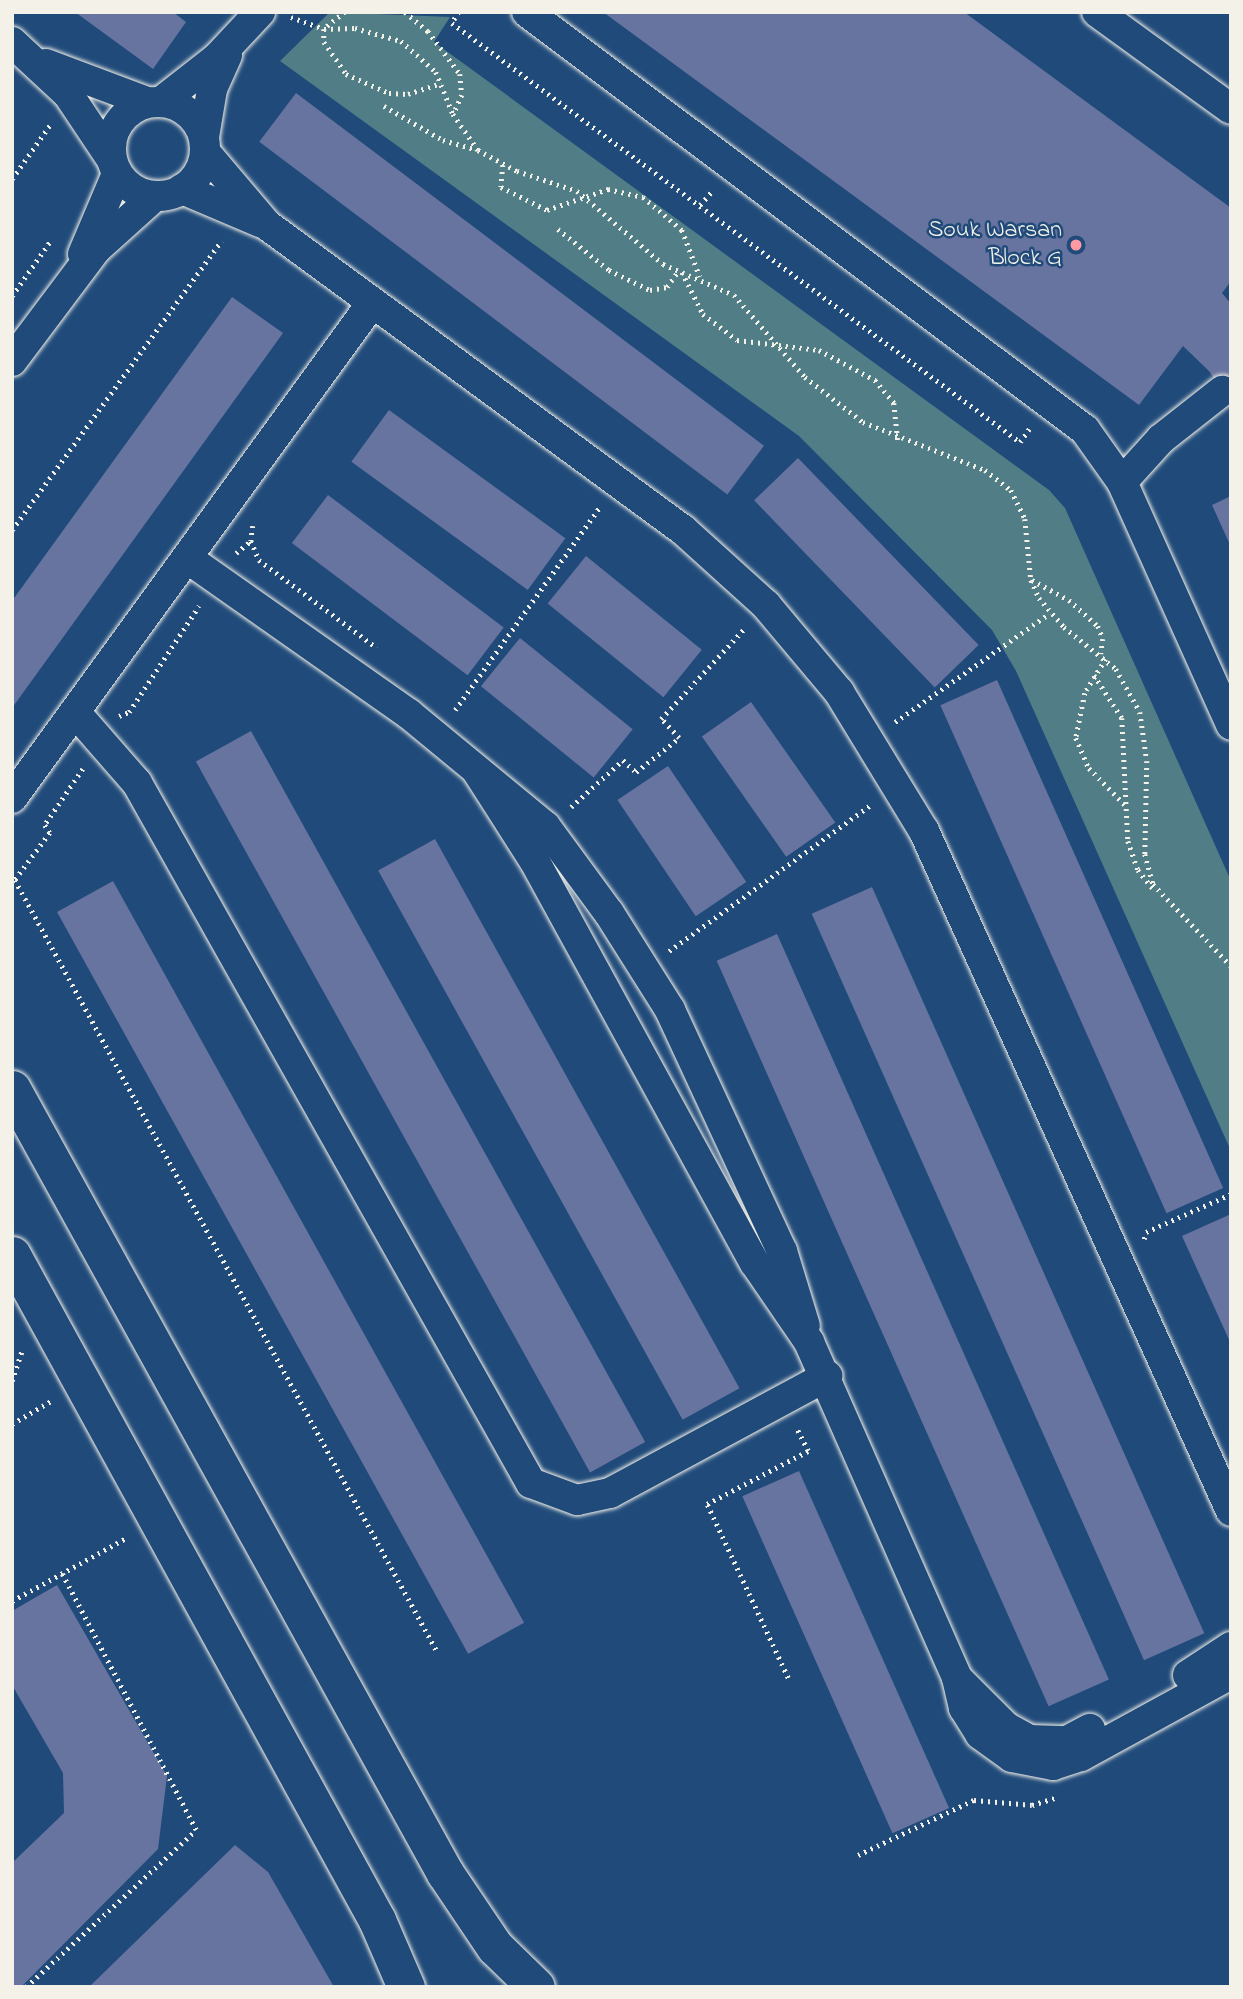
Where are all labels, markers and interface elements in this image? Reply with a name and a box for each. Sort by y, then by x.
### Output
place label: Souk Warsan Block G [928,217,1062,273]
marker: Souk Warsan Block G [1068,237,1084,253]

